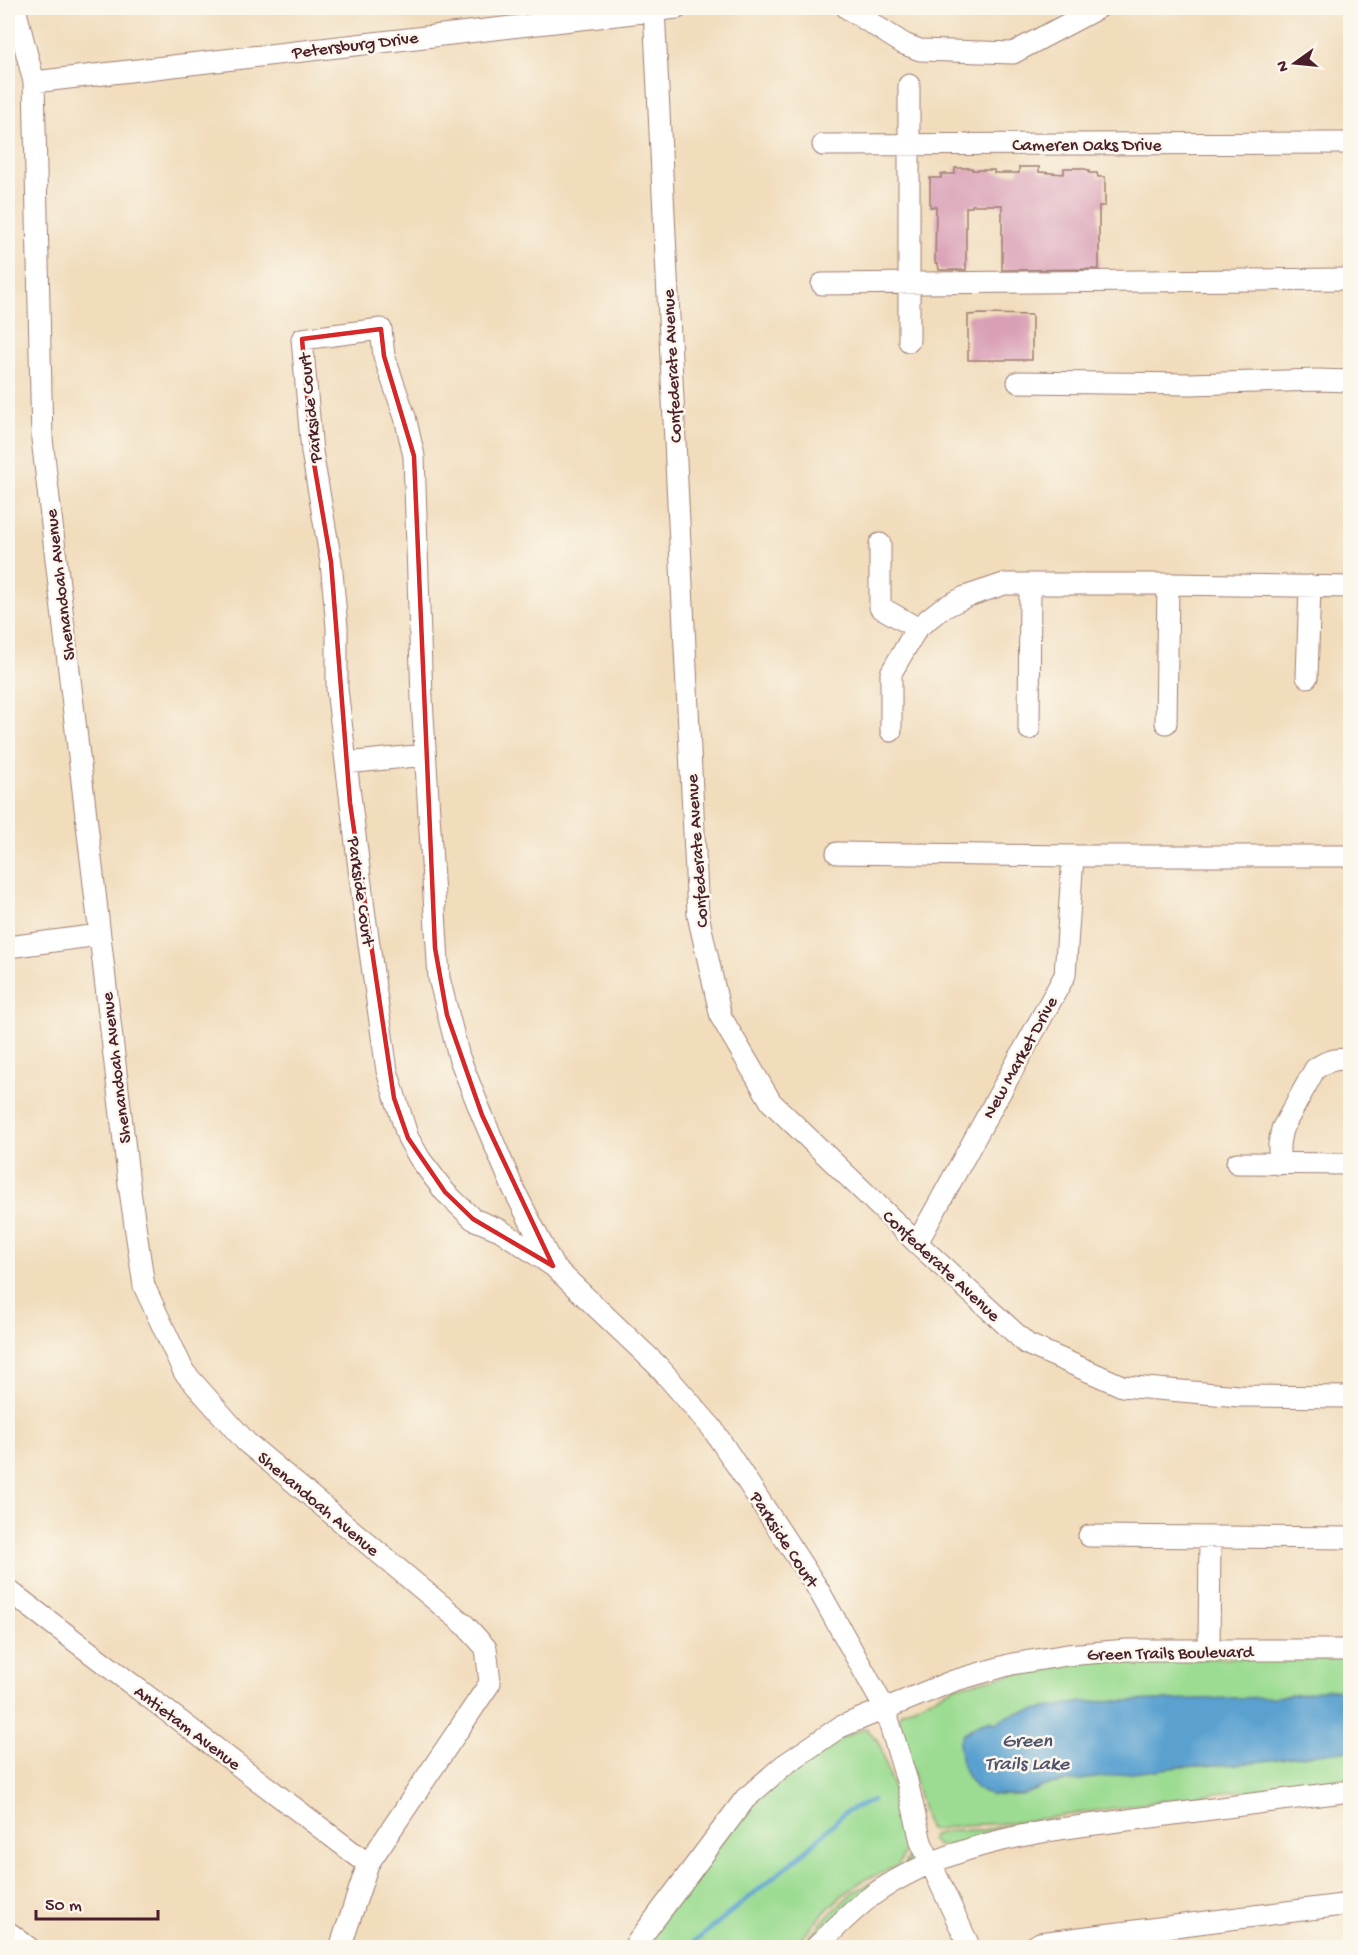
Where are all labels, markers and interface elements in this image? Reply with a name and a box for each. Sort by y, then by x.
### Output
street label: Petersburg Drive [290,28,420,65]
north arrow [1265,33,1325,93]
text: N [1273,58,1294,73]
street label: Cameren Oaks Drive [1012,136,1162,157]
street label: Confederate Avenue [659,288,688,443]
street label: Parkside Court [295,350,328,465]
street label: Shenandoah Avenue [42,507,81,662]
street label: Confederate Avenue [683,773,714,928]
street label: Parkside Court [341,834,378,949]
street label: Shenandoah Avenue [98,990,137,1145]
street label: New Market Drive [979,993,1064,1123]
street label: Confederate Avenue [877,1207,1004,1327]
street label: Shenandoah Avenue [252,1448,383,1562]
street label: Parkside Court [744,1488,823,1594]
street label: Green Trails Boulevard [1087,1643,1255,1666]
street label: Antietam Avenue [129,1682,245,1776]
water label: Green Trails Lake [985,1731,1070,1777]
scale bar [36,1883,158,1921]
text: 50 m [45,1896,82,1917]

